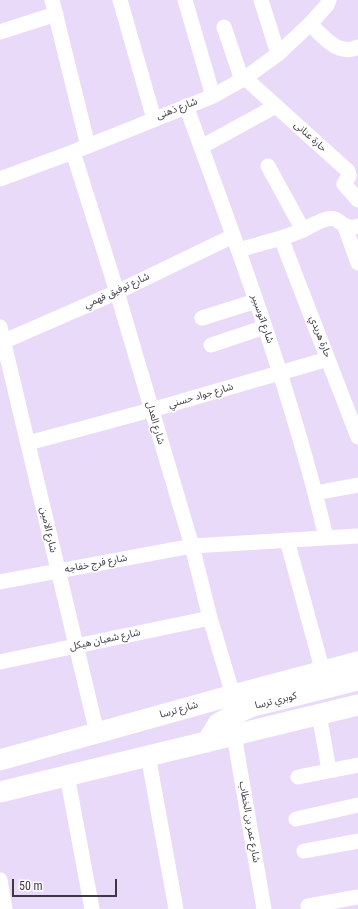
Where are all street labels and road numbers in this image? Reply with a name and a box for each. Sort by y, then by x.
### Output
street label: شارع ذهنى [155,96,199,122]
street label: حارة عنانى [291,119,329,155]
street label: شارع توفيق فهمي [82,271,152,311]
street label: شارع اتوسبير [248,293,276,345]
street label: حارة هريدي [307,314,333,360]
street label: شارع جواد حسني [167,381,235,411]
street label: شارع العدل [143,400,167,446]
street label: شارع الامين [37,506,59,554]
street label: شارع فرج خفاجه [64,552,128,576]
street label: شارع شعبان هيكل [68,627,142,653]
street label: كوبري ترسا [254,690,298,712]
street label: شارع ترسا [159,699,199,721]
street label: شارع عمر بن الخطاب [236,780,262,864]

